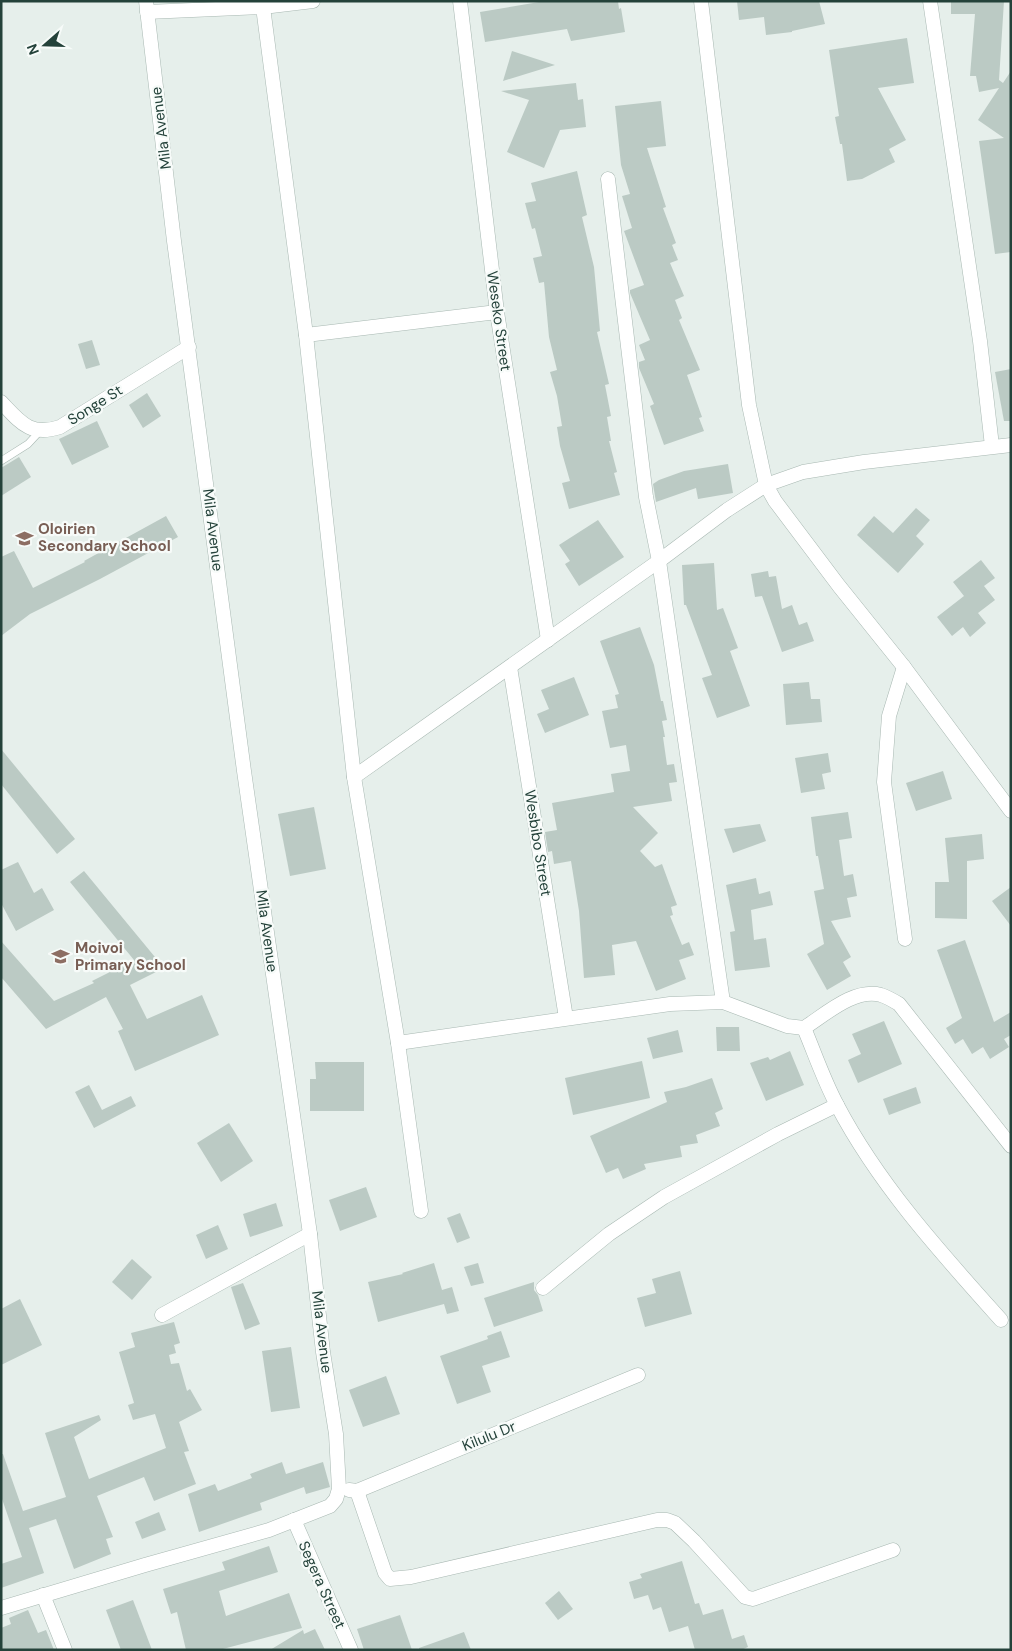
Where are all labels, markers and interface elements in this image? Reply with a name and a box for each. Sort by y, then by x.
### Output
north arrow [20,20,70,70]
text: N [23,42,43,57]
street label: Mila Avenue [146,86,176,170]
street label: Weseko Street [482,270,516,372]
street label: Songe St [64,380,126,430]
street label: Mila Avenue [198,488,228,572]
place label: Oloirien Secondary School [38,519,171,556]
school or university icon: Oloirien Secondary School [14,528,34,548]
street label: Wesbibo Street [520,788,556,898]
street label: Mila Avenue [251,889,283,973]
place label: Moivoi Primary School [75,938,186,975]
school or university icon: Moivoi Primary School [51,947,71,967]
street label: Mila Avenue [307,1290,337,1374]
street label: Kilulu Dr [459,1416,519,1456]
street label: Segera Street [294,1538,350,1632]

